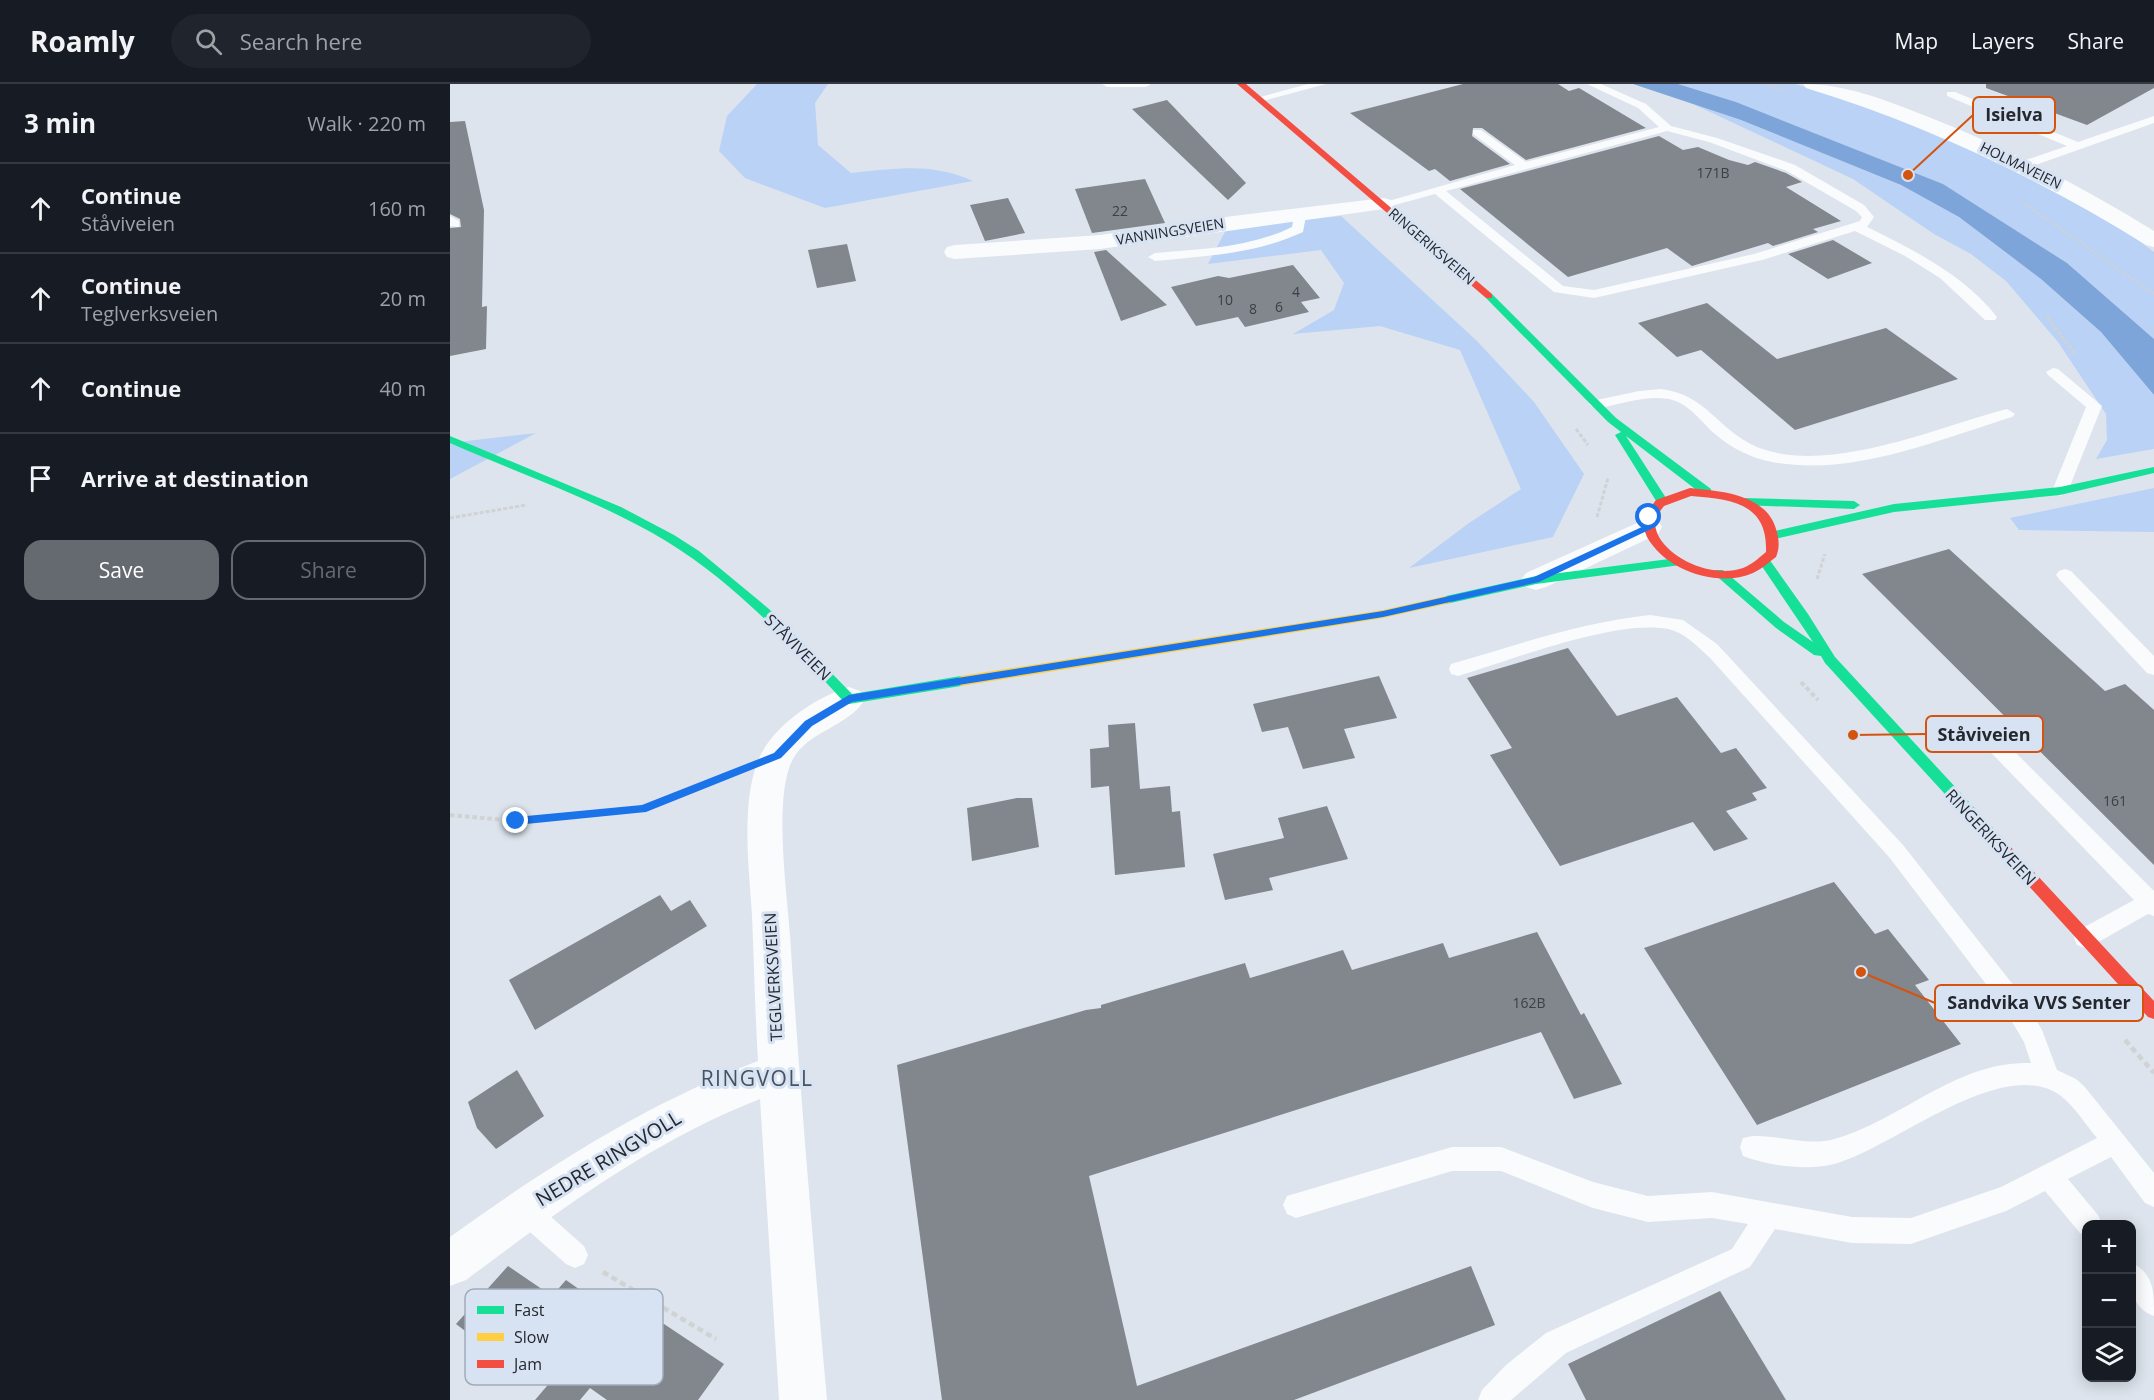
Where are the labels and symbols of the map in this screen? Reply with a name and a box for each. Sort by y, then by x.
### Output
callout: Isielva [1973,97,2055,133]
text: Isielva [1985,102,2043,126]
street label: HOLMAVEIEN [1977,137,2065,193]
house number: 171B [1696,163,1730,182]
house number: 22 [1112,201,1128,220]
street label: RINGERIKSVEIEN [1385,203,1479,289]
street label: VANNINGSVEIEN [1115,213,1225,249]
house number: 4 [1292,282,1300,301]
house number: 10 [1217,290,1233,309]
house number: 6 [1275,297,1283,316]
house number: 8 [1249,299,1257,318]
route start [1635,503,1661,529]
street label: STÅVIVEIEN [760,609,836,685]
callout: Ståviveien [1926,716,2043,752]
text: Ståviveien [1937,722,2031,746]
street label: RINGERIKSVEIEN [1941,784,2041,890]
house number: 161 [2103,791,2127,810]
route end [502,807,528,833]
street label: TEGLVERKSVEIEN [759,912,787,1042]
callout: Sandvika VVS Senter [1935,985,2143,1021]
text: Sandvika VVS Senter [1947,990,2131,1014]
house number: 162B [1512,993,1546,1012]
district label: RINGVOLL [701,1064,813,1092]
street label: NEDRE RINGVOLL [530,1104,686,1212]
legend [465,1289,663,1385]
text: Fast [514,1299,545,1321]
text: Slow [514,1326,549,1348]
text: Jam [512,1353,542,1375]

